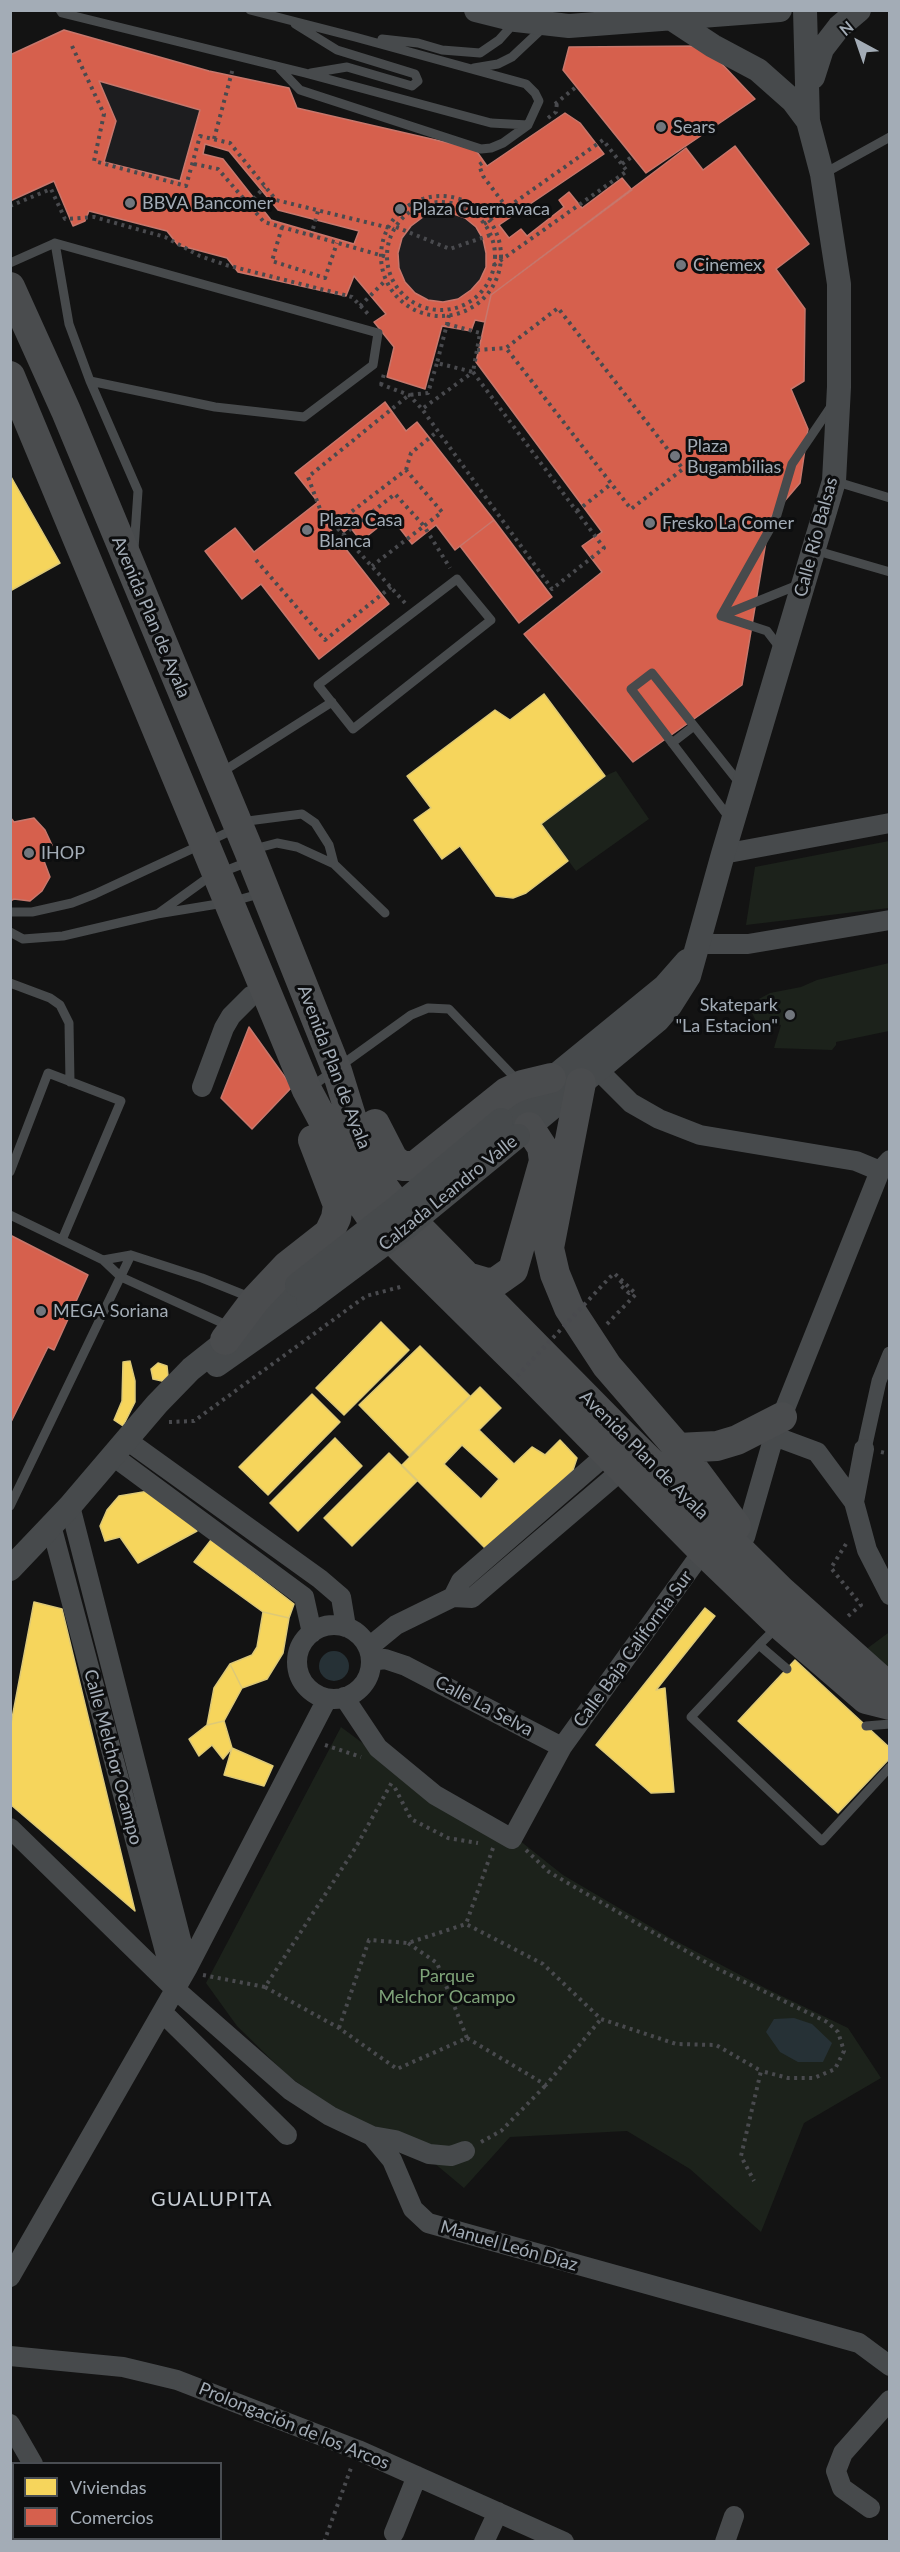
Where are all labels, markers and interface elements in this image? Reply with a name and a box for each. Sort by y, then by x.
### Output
north arrow [828,12,888,72]
text: N [835,17,857,39]
place label: Sears [673,116,715,138]
marker: Sears [654,120,668,134]
place label: BBVA Bancomer [142,192,273,214]
marker: BBVA Bancomer [123,196,137,210]
place label: Plaza Cuernavaca [412,198,550,220]
marker: Plaza Cuernavaca [393,202,407,216]
place label: Cinemex [693,254,762,276]
marker: Cinemex [674,258,688,272]
place label: Plaza Bugambilias [687,435,781,478]
marker: Plaza Bugambilias [668,449,682,463]
street label: Calle Río Balsas [790,475,842,599]
place label: Plaza Casa Blanca [319,509,402,552]
place label: Fresko La Comer [662,512,794,534]
marker: Fresko La Comer [643,516,657,530]
marker: Plaza Casa Blanca [300,523,314,537]
street label: Avenida Plan de Ayala [107,533,195,701]
place label: IHOP [41,842,85,864]
marker: IHOP [22,846,36,860]
street label: Avenida Plan de Ayala [293,982,375,1152]
place label: Skatepark "La Estacion" [675,994,778,1036]
marker: Skatepark "La Estacion" [783,1008,797,1022]
street label: Calzada Leandro Valle [374,1131,522,1255]
place label: MEGA Soriana [53,1300,168,1322]
marker: MEGA Soriana [34,1304,48,1318]
street label: Avenida Plan de Ayala [575,1386,713,1524]
street label: Calle Baja California Sur [569,1566,697,1732]
street label: Calle Melchor Ocampo [79,1667,147,1847]
street label: Calle La Selva [431,1671,537,1741]
park label: Parque Melchor Ocampo [378,1965,516,2008]
district label: GUALUPITA [151,2188,273,2212]
street label: Manuel León Díaz [438,2216,580,2276]
street label: Prolongación de los Arcos [196,2378,392,2474]
legend [12,2462,222,2540]
text: Viviendas [70,2476,146,2498]
text: Comercios [70,2506,153,2528]

